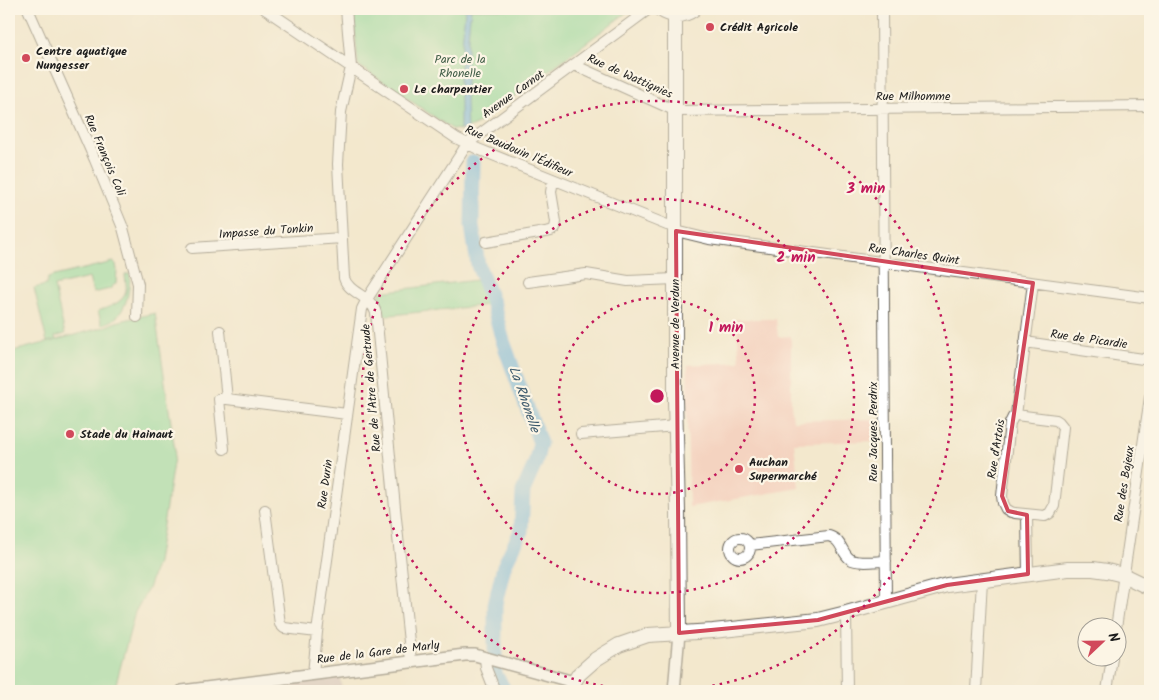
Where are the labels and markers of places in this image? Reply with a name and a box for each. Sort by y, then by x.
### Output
place label: Crédit Agricole [720,18,798,37]
marker: Crédit Agricole [704,21,716,33]
place label: Centre aquatique Nungesser [36,42,127,75]
marker: Centre aquatique Nungesser [20,52,32,64]
place label: Le charpentier [414,80,492,99]
marker: Le charpentier [398,83,410,95]
centre of rings [648,387,666,405]
place label: Stade du Hainaut [80,425,174,444]
marker: Stade du Hainaut [64,428,76,440]
place label: Auchan Supermarché [749,453,817,486]
marker: Auchan Supermarché [733,463,745,475]

